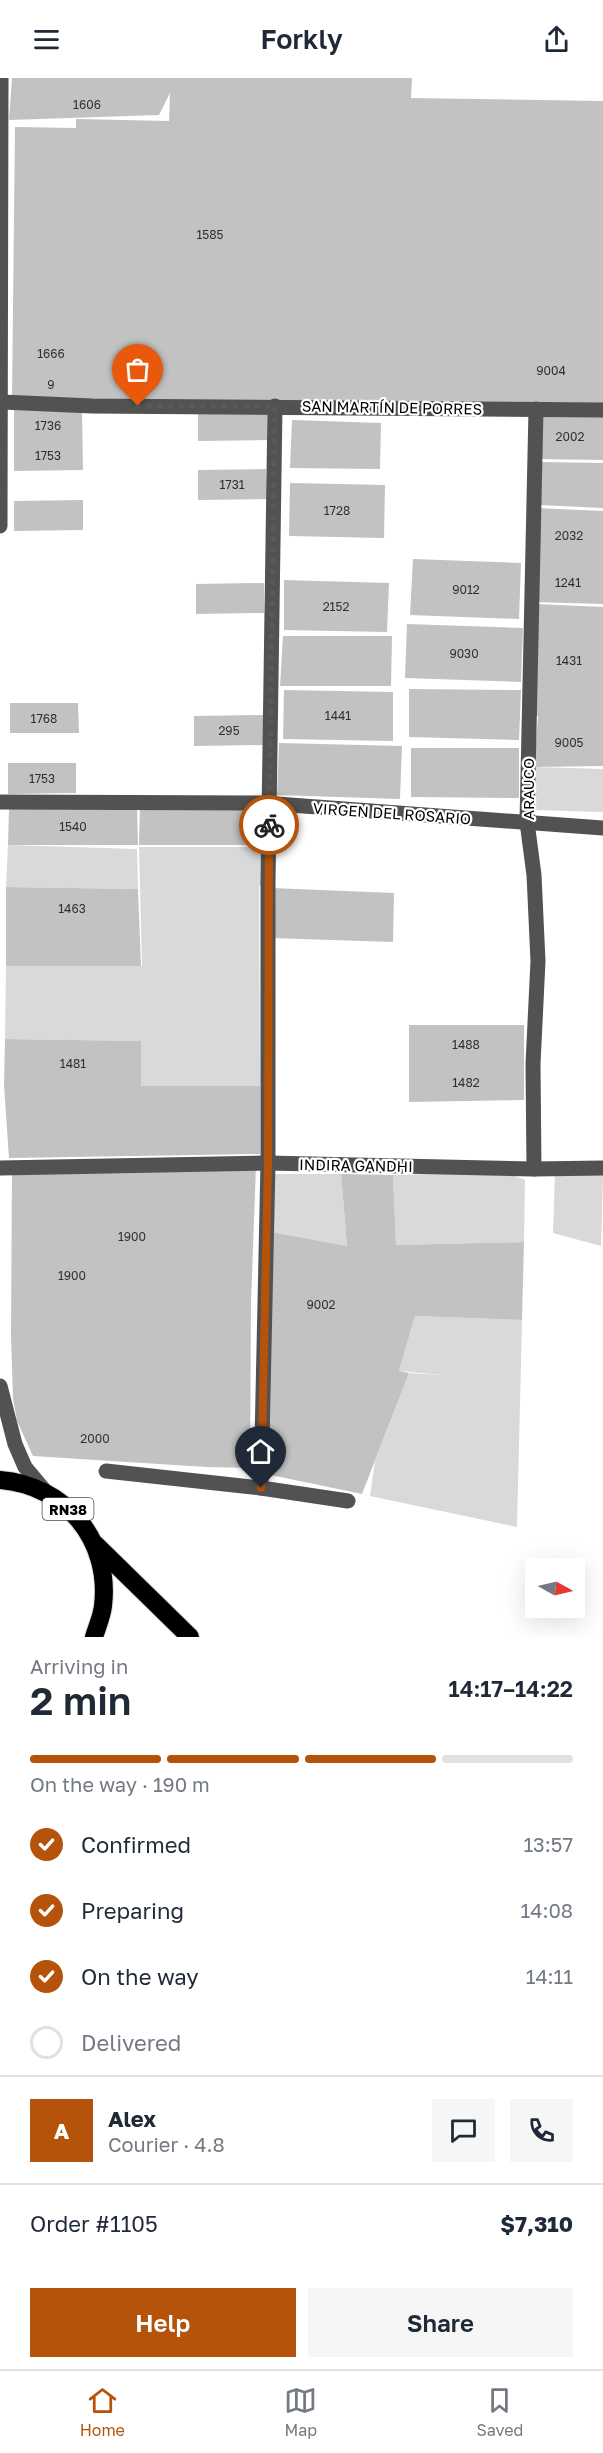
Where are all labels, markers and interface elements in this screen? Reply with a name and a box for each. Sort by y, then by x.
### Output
icon: menu [30,23,63,56]
text: Forkly [260,23,343,55]
icon: share [540,23,573,56]
house number: 1606 [73,97,101,112]
house number: 1585 [196,227,224,242]
pin [112,344,163,406]
house number: 1666 [37,346,65,361]
icon: bag [121,353,154,386]
house number: 9004 [536,363,566,378]
house number: 9 [47,377,55,392]
street label: SAN MARTÍN DE PORRES [302,396,482,418]
house number: 1736 [35,418,61,433]
house number: 2002 [556,429,584,444]
house number: 1753 [35,448,61,463]
house number: 1731 [219,477,245,492]
house number: 1728 [324,503,350,518]
house number: 2032 [555,528,583,543]
house number: 1241 [555,575,581,590]
house number: 9012 [452,582,480,597]
house number: 2152 [323,599,349,614]
house number: 9030 [449,646,479,661]
house number: 1431 [556,653,582,668]
house number: 1441 [325,708,351,723]
house number: 1768 [31,711,57,726]
house number: 295 [218,723,240,738]
house number: 9005 [554,735,584,750]
street label: ARAUCO [519,758,537,820]
house number: 1753 [29,771,55,786]
courier [239,795,299,855]
street label: VIRGEN DEL ROSARIO [312,798,472,828]
icon: bike [253,809,286,842]
house number: 1540 [59,819,87,834]
house number: 1463 [58,901,86,916]
house number: 1488 [452,1037,480,1052]
house number: 1481 [60,1056,86,1071]
house number: 1482 [452,1075,480,1090]
street label: INDIRA GANDHI [299,1155,413,1175]
house number: 1900 [118,1229,146,1244]
house number: 1900 [58,1268,86,1283]
house number: 9002 [306,1297,336,1312]
pin [235,1426,286,1488]
house number: 2000 [80,1431,110,1446]
icon: home [244,1435,277,1468]
road number: RN38 [42,1498,94,1520]
north arrow [525,1558,585,1618]
map controls [525,1558,585,1618]
text: Arriving in [30,1654,128,1678]
text: 14:17–14:22 [449,1675,573,1702]
text: 2 min [30,1677,131,1724]
text: On the way · 190 m [30,1772,210,1796]
icon: check [30,1828,63,1861]
text: Confirmed [81,1831,191,1858]
text: 13:57 [523,1832,573,1856]
icon: check [30,1894,63,1927]
text: Preparing [81,1897,184,1924]
text: 14:08 [521,1898,573,1922]
icon: check [30,1960,63,1993]
text: On the way [81,1963,199,1990]
text: 14:11 [526,1964,573,1988]
text: Delivered [81,2029,181,2056]
button: chat [432,2099,495,2162]
button: phone [510,2099,573,2162]
text: Alex [108,2105,156,2132]
text: A [54,2117,69,2144]
text: Courier · 4.8 [108,2132,225,2156]
text: Order #1105 [30,2210,158,2237]
text: $7,310 [500,2210,573,2237]
button: Help [30,2288,296,2357]
button: Share [308,2288,573,2357]
tab: Home [80,2384,125,2440]
tab: Map [284,2384,317,2440]
tab: Saved [477,2384,523,2440]

